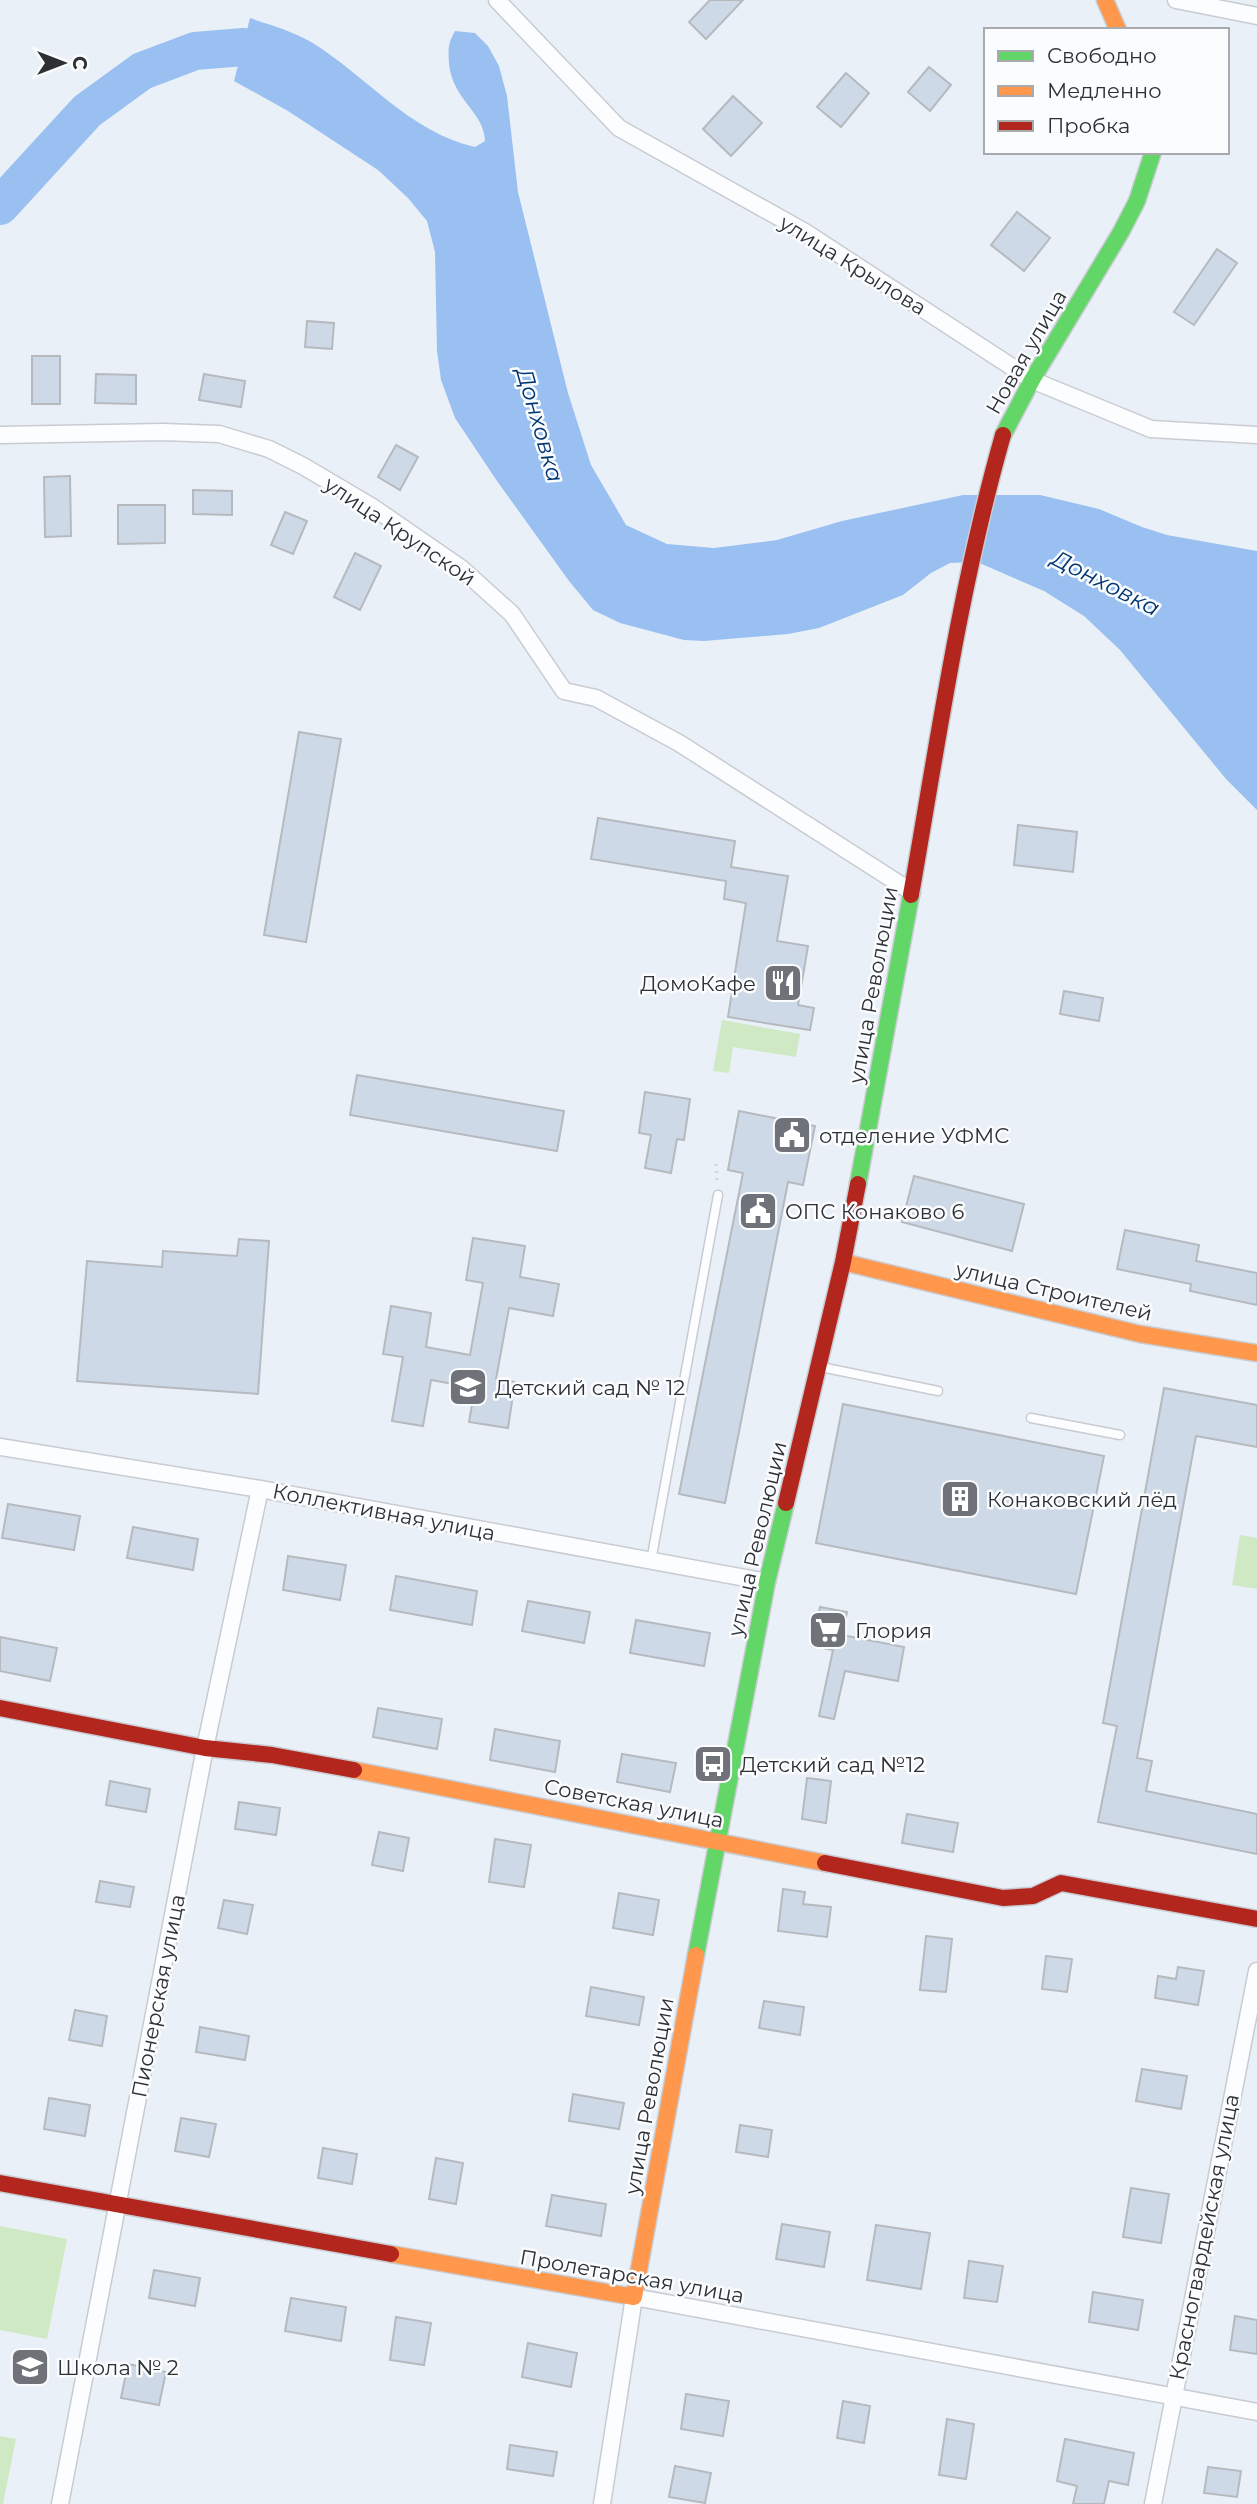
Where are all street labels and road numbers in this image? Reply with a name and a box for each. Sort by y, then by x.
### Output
street label: улица Крылова [774,209,931,320]
street label: Новая улица [980,285,1072,419]
street label: улица Крупской [319,471,480,591]
street label: улица Революции [843,885,903,1086]
street label: улица Строителей [952,1256,1155,1326]
street label: улица Революции [722,1439,792,1640]
street label: Коллективная улица [271,1478,497,1546]
street label: Советская улица [542,1773,726,1833]
street label: Пионерская улица [126,1892,190,2100]
street label: улица Революции [619,1996,679,2197]
street label: Красногвардейская улица [1164,2092,1244,2382]
street label: Пролетарская улица [518,2244,746,2308]

